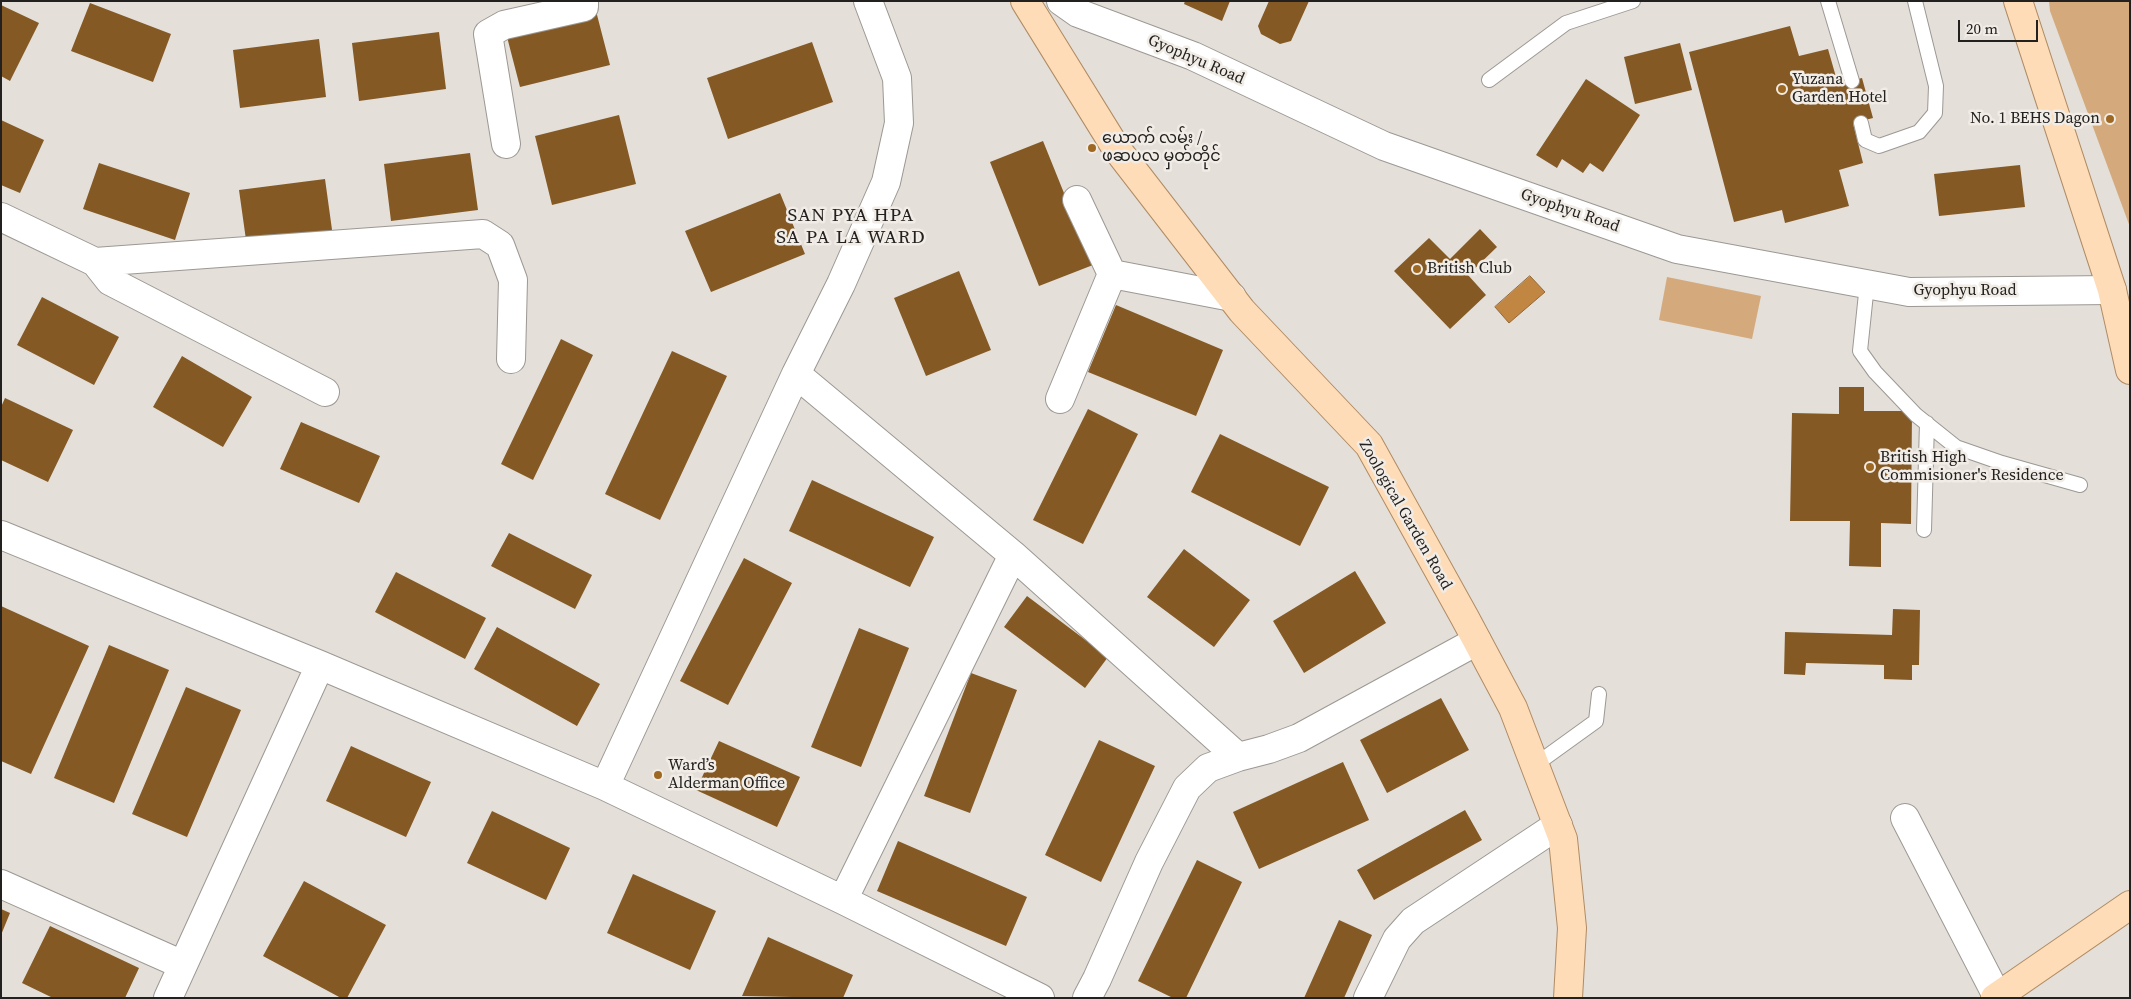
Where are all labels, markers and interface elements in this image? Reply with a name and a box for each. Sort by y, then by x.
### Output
scale bar [1961,10,2041,42]
text: 20 m [1966,18,1998,39]
street label: Gyophyu Road [1145,31,1247,89]
place label: Yuzana Garden Hotel [1792,70,1887,108]
marker: Yuzana Garden Hotel [1776,83,1788,95]
place label: No. 1 BEHS Dagon [1970,109,2100,129]
marker: No. 1 BEHS Dagon [2104,113,2116,125]
place label: ယောက် လမ်း / ဖဆပလ မှတ်တိုင် [1102,129,1221,167]
marker: ယောက် လမ်း / ဖဆပလ မှတ်တိုင် [1086,142,1098,154]
street label: Gyophyu Road [1518,185,1622,237]
district label: SAN PYA HPA SA PA LA WARD [775,205,927,249]
place label: British Club [1427,259,1512,279]
marker: British Club [1411,263,1423,275]
street label: Gyophyu Road [1913,281,2017,301]
street label: Zoological Garden Road [1354,437,1456,593]
place label: British High Commisioner's Residence [1880,448,2064,486]
marker: British High Commisioner's Residence [1864,461,1876,473]
place label: Ward’s Alderman Office [668,756,785,794]
marker: Ward’s Alderman Office [652,769,664,781]

